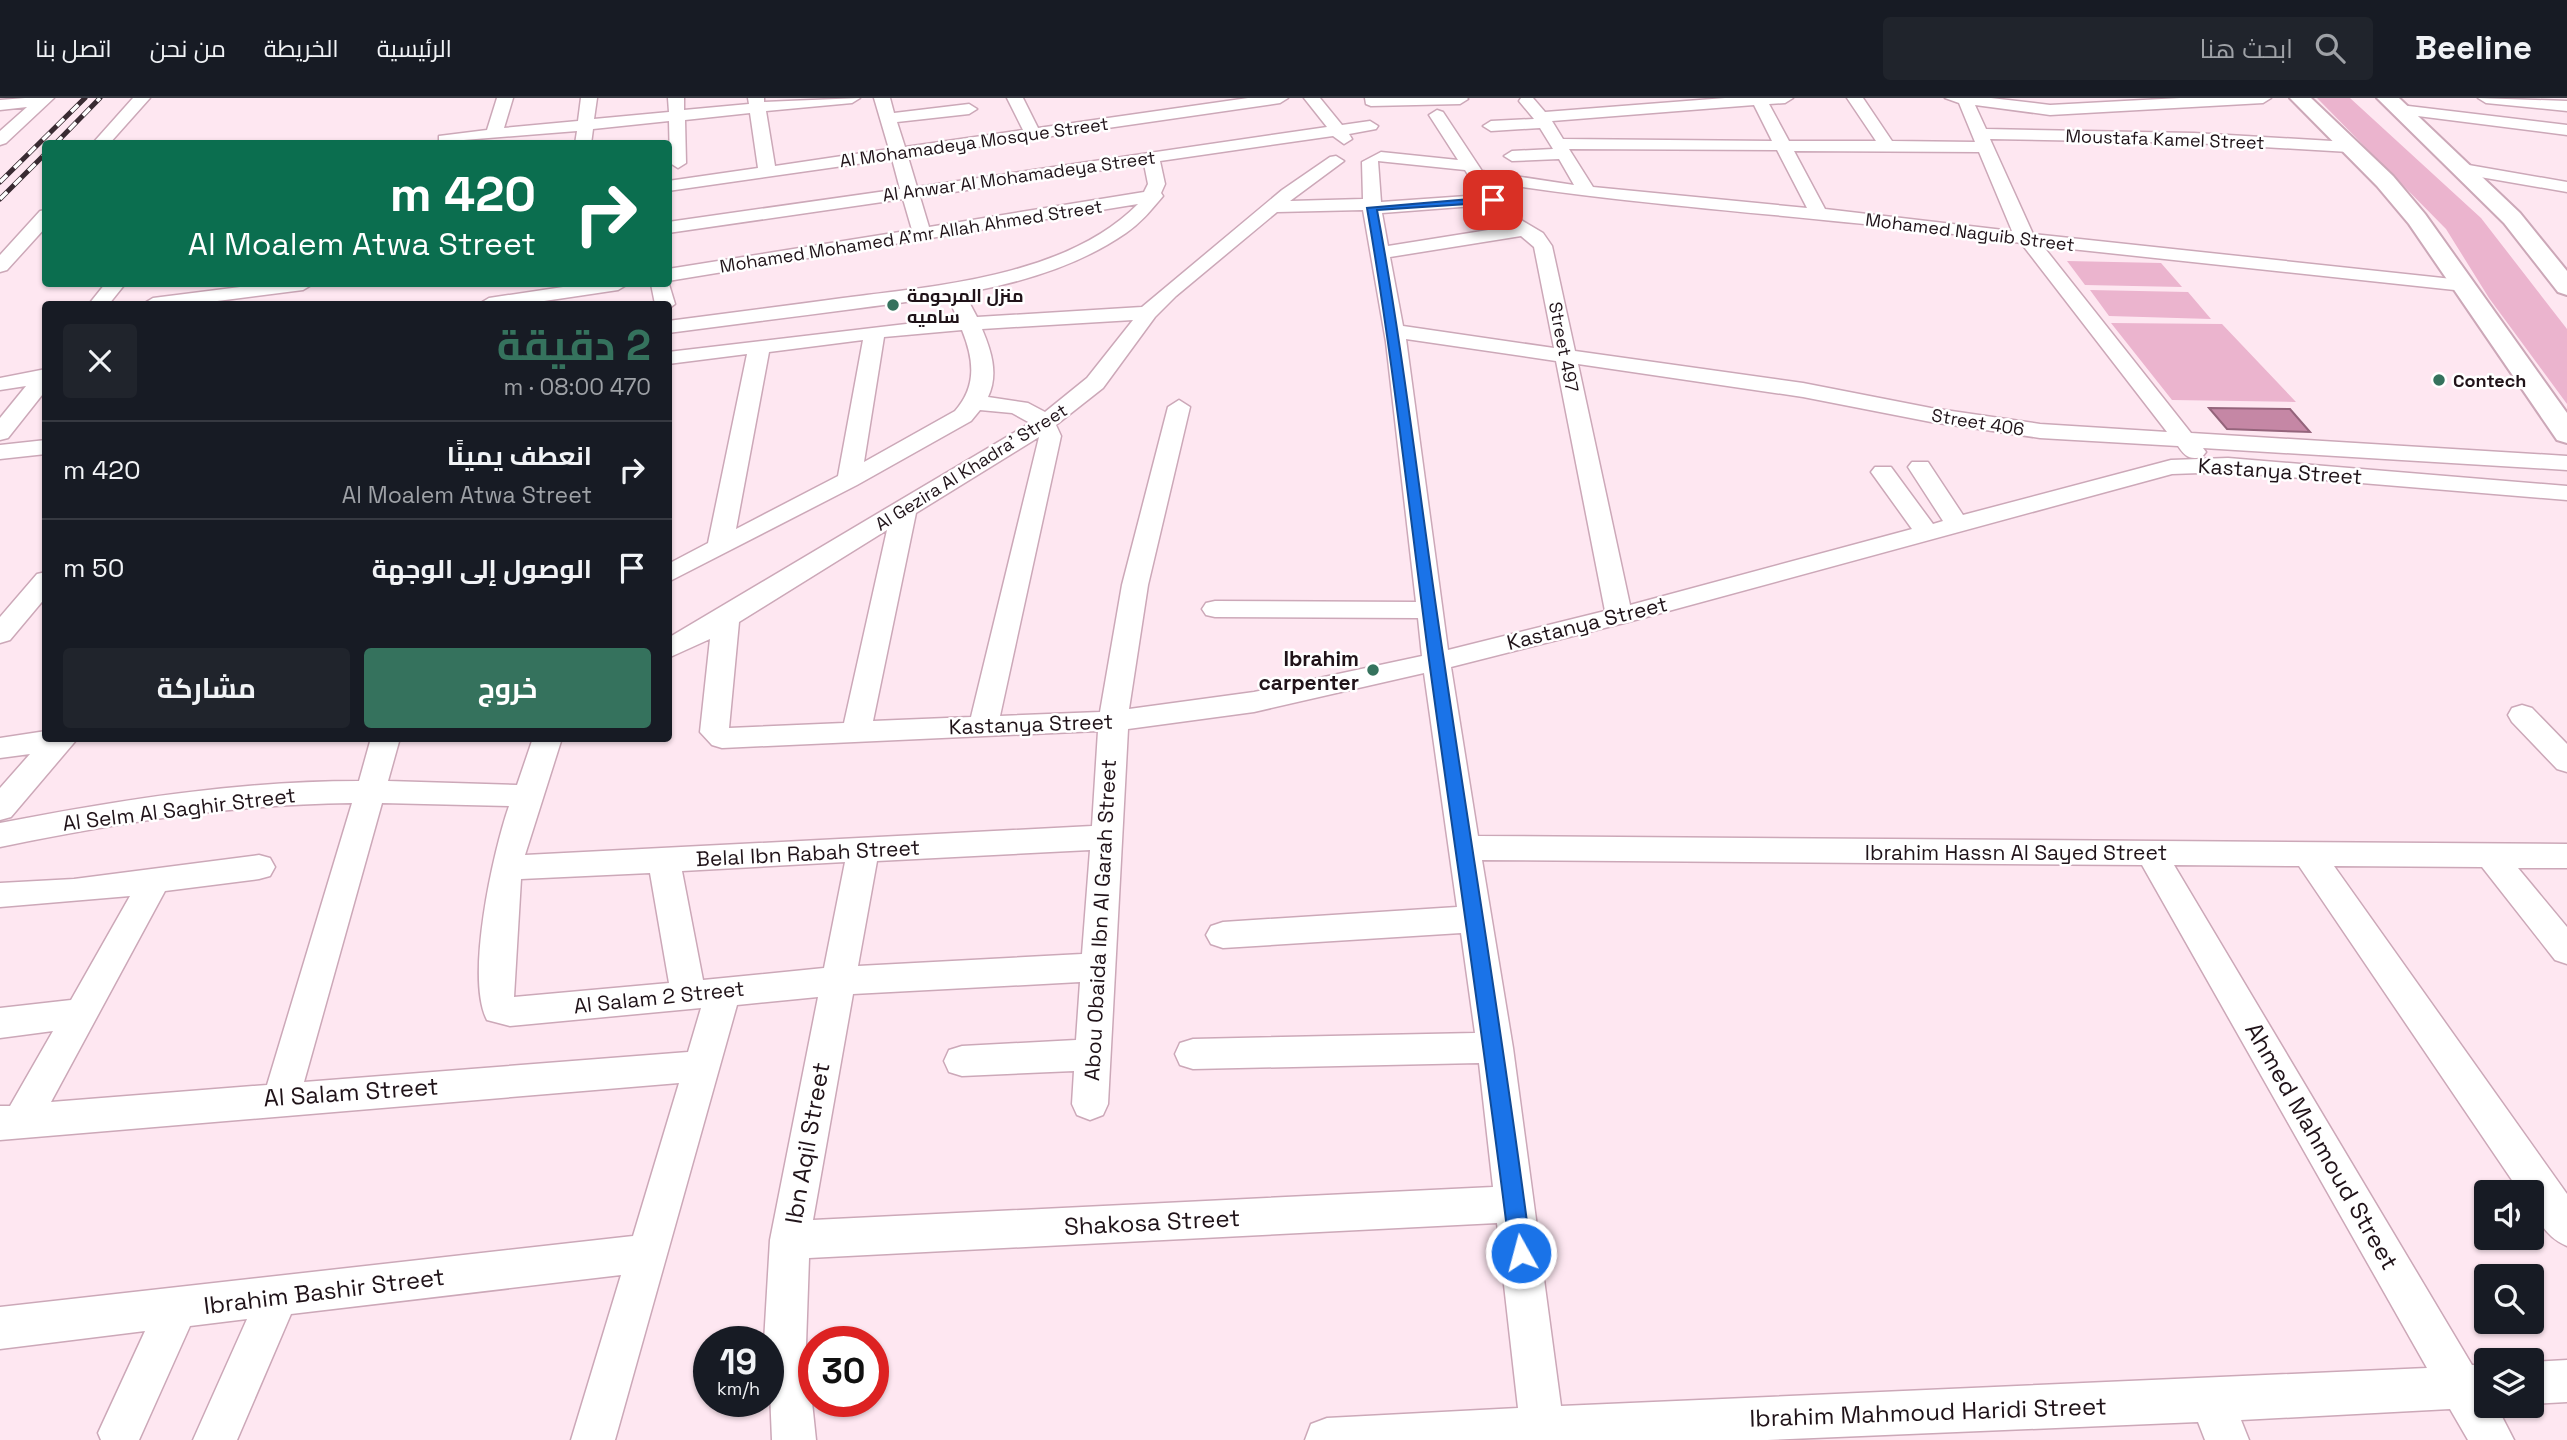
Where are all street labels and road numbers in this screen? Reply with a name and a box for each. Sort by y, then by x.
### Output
street label: Al Mohamadeya Mosque Street [838,112,1110,172]
street label: Moustafa Kamel Street [2065,124,2265,154]
street label: Al Anwar Al Mohamadeya Street [881,145,1157,207]
street label: Mohamed Mohamed A'mr Allah Ahmed Street [718,194,1104,278]
street label: Mohamed Naguib Street [1864,208,2076,256]
street label: Street 497 [1544,300,1584,394]
street label: Al Gezira Al Khadra' Street [871,398,1071,536]
street label: Street 406 [1930,403,2026,441]
street label: Kastanya Street [2197,452,2363,490]
street label: Kastanya Street [1504,590,1670,656]
street label: Kastanya Street [948,708,1114,740]
street label: Abou Obaida Ibn Al Garah Street [1078,758,1122,1082]
street label: Al Selm Al Saghir Street [61,781,297,837]
street label: Belal Ibn Rabah Street [695,834,921,872]
street label: Ibrahim Hassn Al Sayed Street [1865,839,2167,866]
street label: Al Salam 2 Street [572,975,746,1019]
street label: Ahmed Mahmoud Street [2238,1017,2406,1275]
street label: Ibn Aqil Street [778,1060,836,1226]
street label: Al Salam Street [262,1070,440,1114]
street label: Shakosa Street [1063,1202,1241,1242]
street label: Ibrahim Bashir Street [202,1261,446,1321]
street label: Ibrahim Mahmoud Haridi Street [1749,1390,2107,1434]

